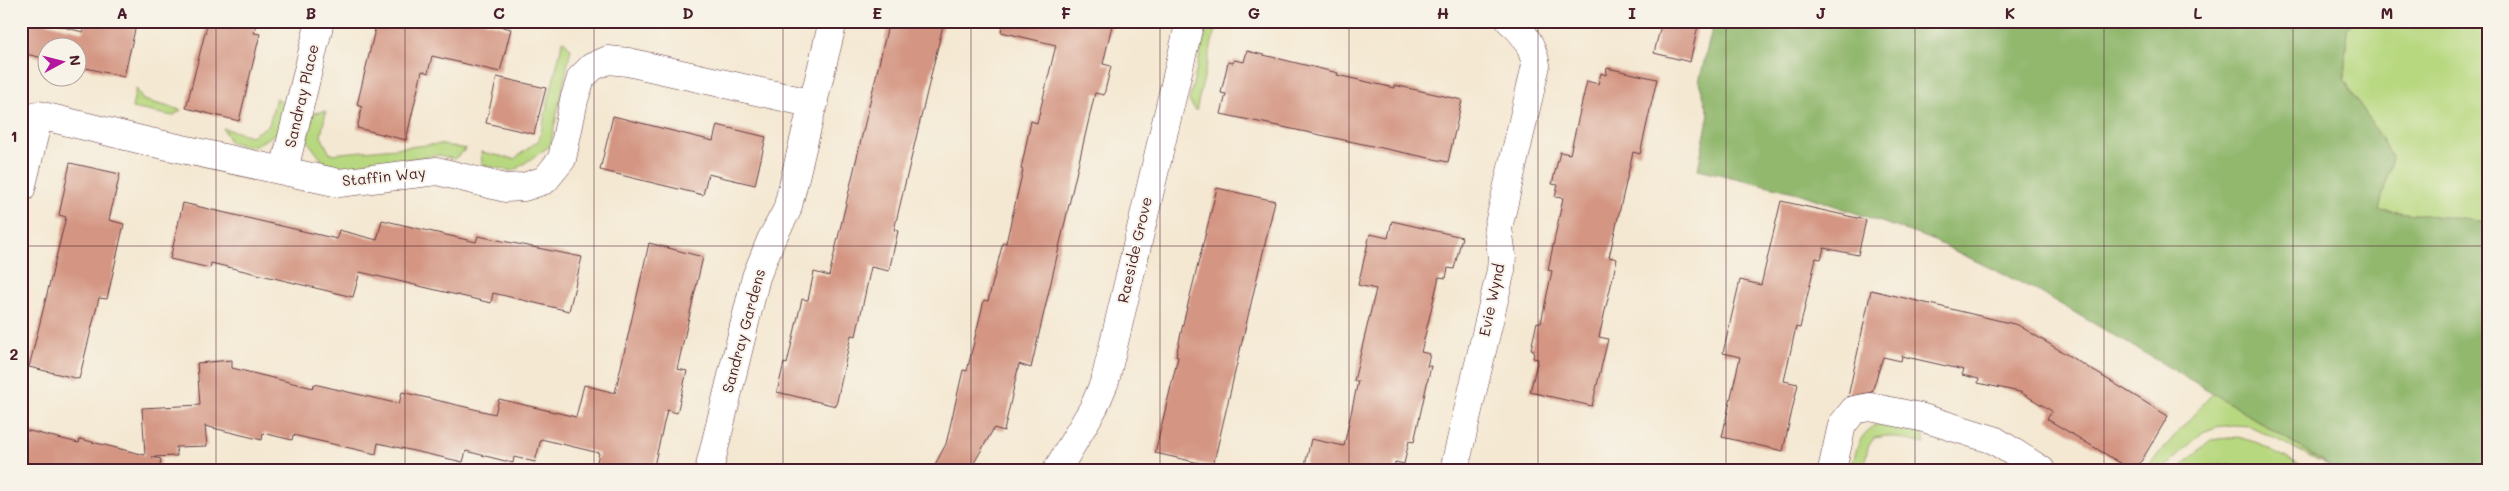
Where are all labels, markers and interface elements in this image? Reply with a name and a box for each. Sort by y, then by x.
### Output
text: A [116,2,128,23]
text: B [306,2,316,23]
text: C [493,2,505,23]
text: D [682,2,694,23]
text: E [872,2,882,23]
text: F [1061,2,1071,23]
text: G [1248,2,1260,23]
text: H [1437,2,1449,23]
text: I [1628,2,1636,23]
text: J [1816,2,1826,23]
text: K [2005,2,2015,23]
text: L [2193,2,2203,23]
text: M [2381,2,2393,23]
north arrow [38,38,88,88]
street label: Sandray Place [279,42,323,149]
text: N [65,54,85,67]
text: 1 [10,125,18,146]
street label: Staffin Way [341,162,427,190]
street label: Raeside Grove [1112,195,1156,305]
street label: Evie Wynd [1474,262,1508,338]
street label: Sandray Gardens [717,267,769,395]
text: 2 [10,343,19,364]

